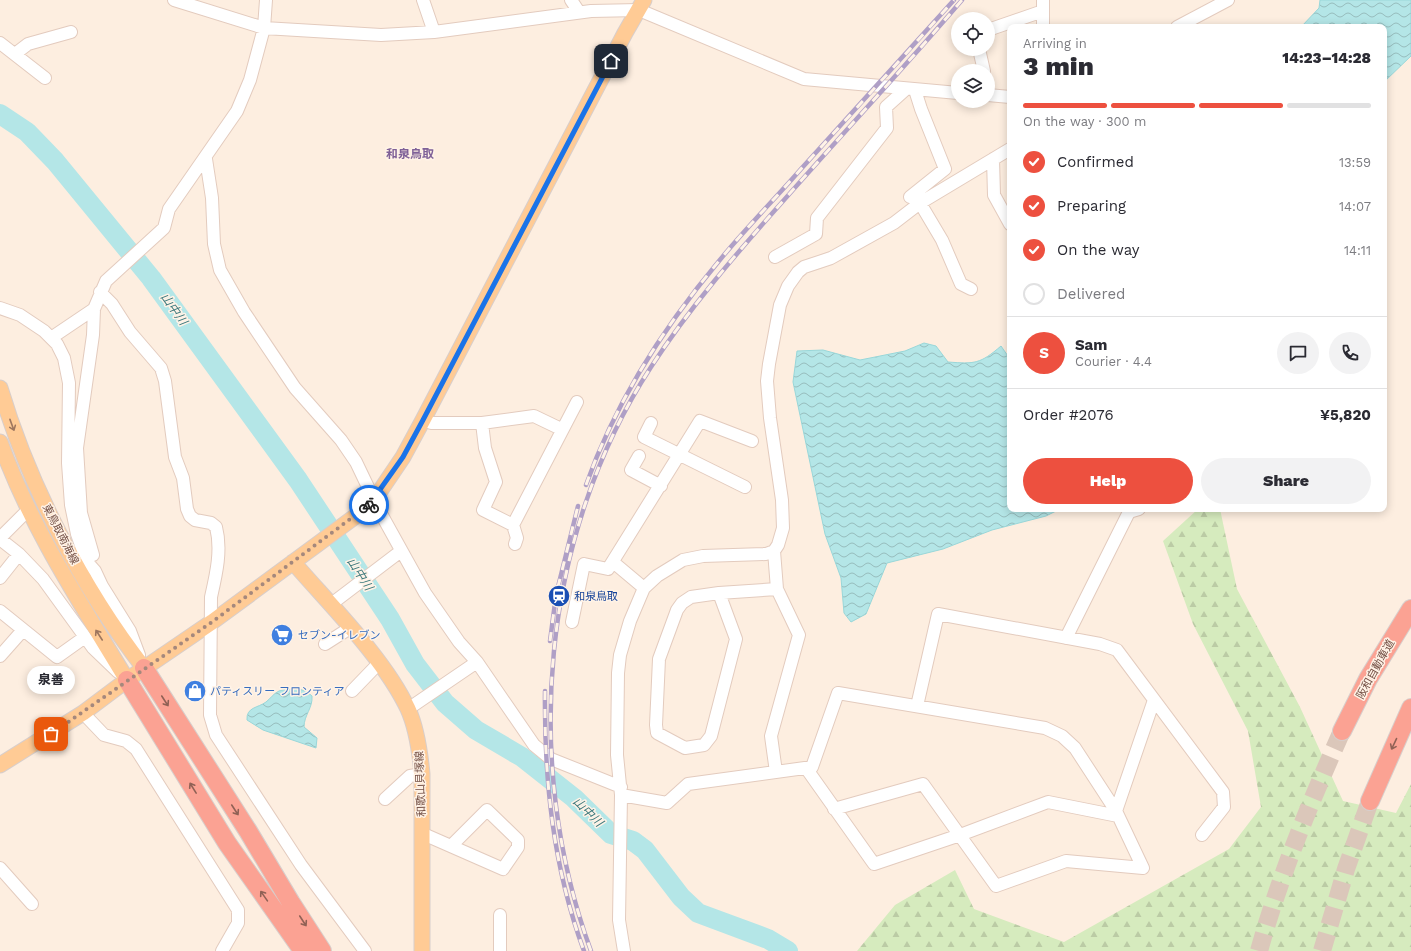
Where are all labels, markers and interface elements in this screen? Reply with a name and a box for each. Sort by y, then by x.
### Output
map controls [951,12,995,108]
button: locate [951,12,995,56]
text: Arriving in [1023,36,1087,51]
pin [594,44,628,78]
text: 14:23–14:28 [1282,49,1371,67]
icon: home [600,50,622,72]
text: 3 min [1023,51,1094,81]
button: layers [951,64,995,108]
text: On the way · 300 m [1023,114,1147,129]
district label: 和泉鳥取 [386,147,434,161]
icon: check [1023,151,1045,173]
text: Confirmed [1057,153,1134,171]
text: 13:59 [1339,155,1371,170]
icon: check [1023,195,1045,217]
text: Preparing [1057,197,1126,215]
text: 14:07 [1339,199,1371,214]
icon: check [1023,239,1045,261]
text: On the way [1057,241,1139,259]
text: 14:11 [1344,243,1371,258]
text: Delivered [1057,285,1125,303]
water label: 山中川 [158,290,191,329]
button: chat [1277,332,1319,374]
button: phone [1329,332,1371,374]
text: Sam [1075,336,1107,354]
text: S [1039,344,1049,362]
text: Courier · 4.4 [1075,354,1152,369]
text: Order #2076 [1023,406,1114,424]
text: ¥5,820 [1320,406,1371,424]
one-way arrow [9,419,17,431]
button: Help [1023,458,1193,504]
button: Share [1201,458,1371,504]
courier [349,485,389,525]
icon: bike [358,494,380,516]
street label: 東鳥取南海線 [40,502,81,567]
water label: 山中川 [344,555,377,595]
station icon: 和泉鳥取 [546,583,572,609]
place label: 和泉鳥取 [574,590,618,603]
supermarket icon: セブン-イレブン [269,622,295,648]
one-way arrow [95,629,103,640]
place label: セブン-イレブン [298,629,381,642]
street label: 阪和自動車道 [1354,637,1397,701]
callout: 泉善 [27,666,75,694]
text: 泉善 [38,672,64,687]
shop icon: パティスリー フロンティア [182,678,208,704]
place label: パティスリー フロンティア [210,685,344,698]
one-way arrow [161,695,169,707]
pin [34,717,68,751]
icon: bag [40,723,62,745]
one-way arrow [1390,737,1397,749]
street label: 和歌山貝塚線 [413,751,428,817]
one-way arrow [188,782,197,793]
water label: 山中川 [570,794,607,831]
one-way arrow [231,804,239,815]
one-way arrow [260,891,268,902]
one-way arrow [299,915,307,927]

